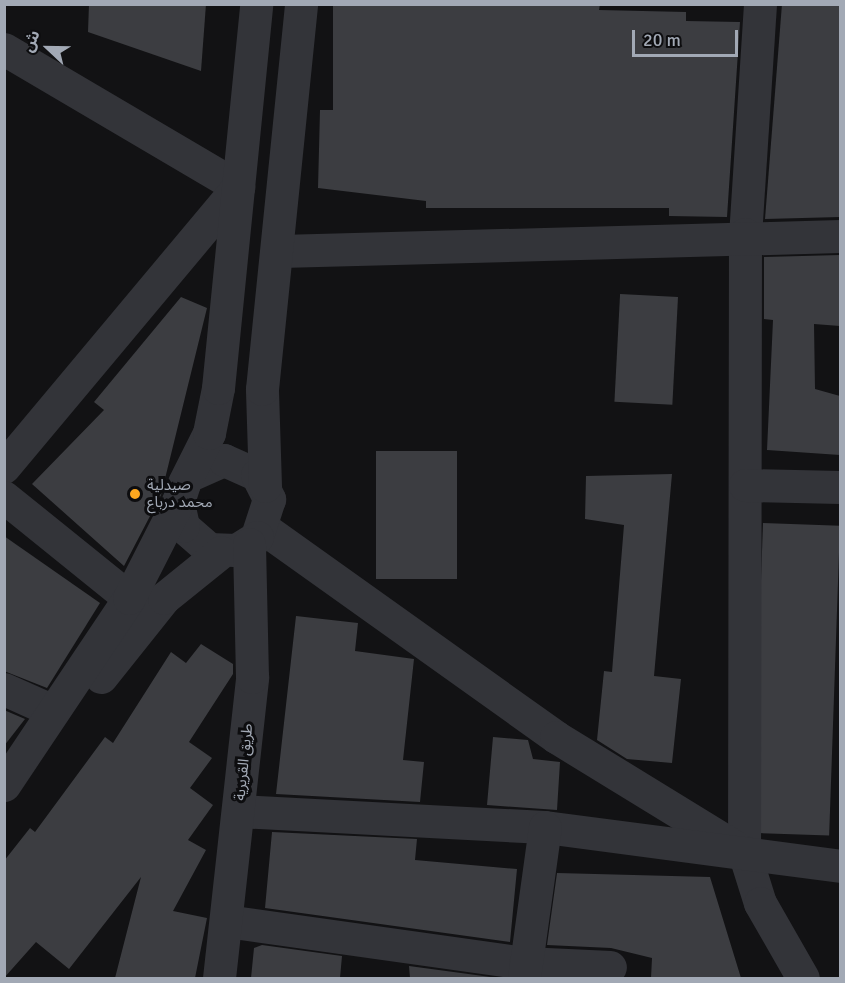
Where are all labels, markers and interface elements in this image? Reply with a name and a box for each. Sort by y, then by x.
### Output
north arrow [18,18,78,78]
scale bar [635,18,742,56]
text: ش [18,27,45,55]
text: 20 m [643,29,681,51]
place label: صيدلية محمد درباع [147,476,213,511]
marker: صيدلية محمد درباع [128,487,142,501]
street label: طريق القريرية [231,722,257,802]

